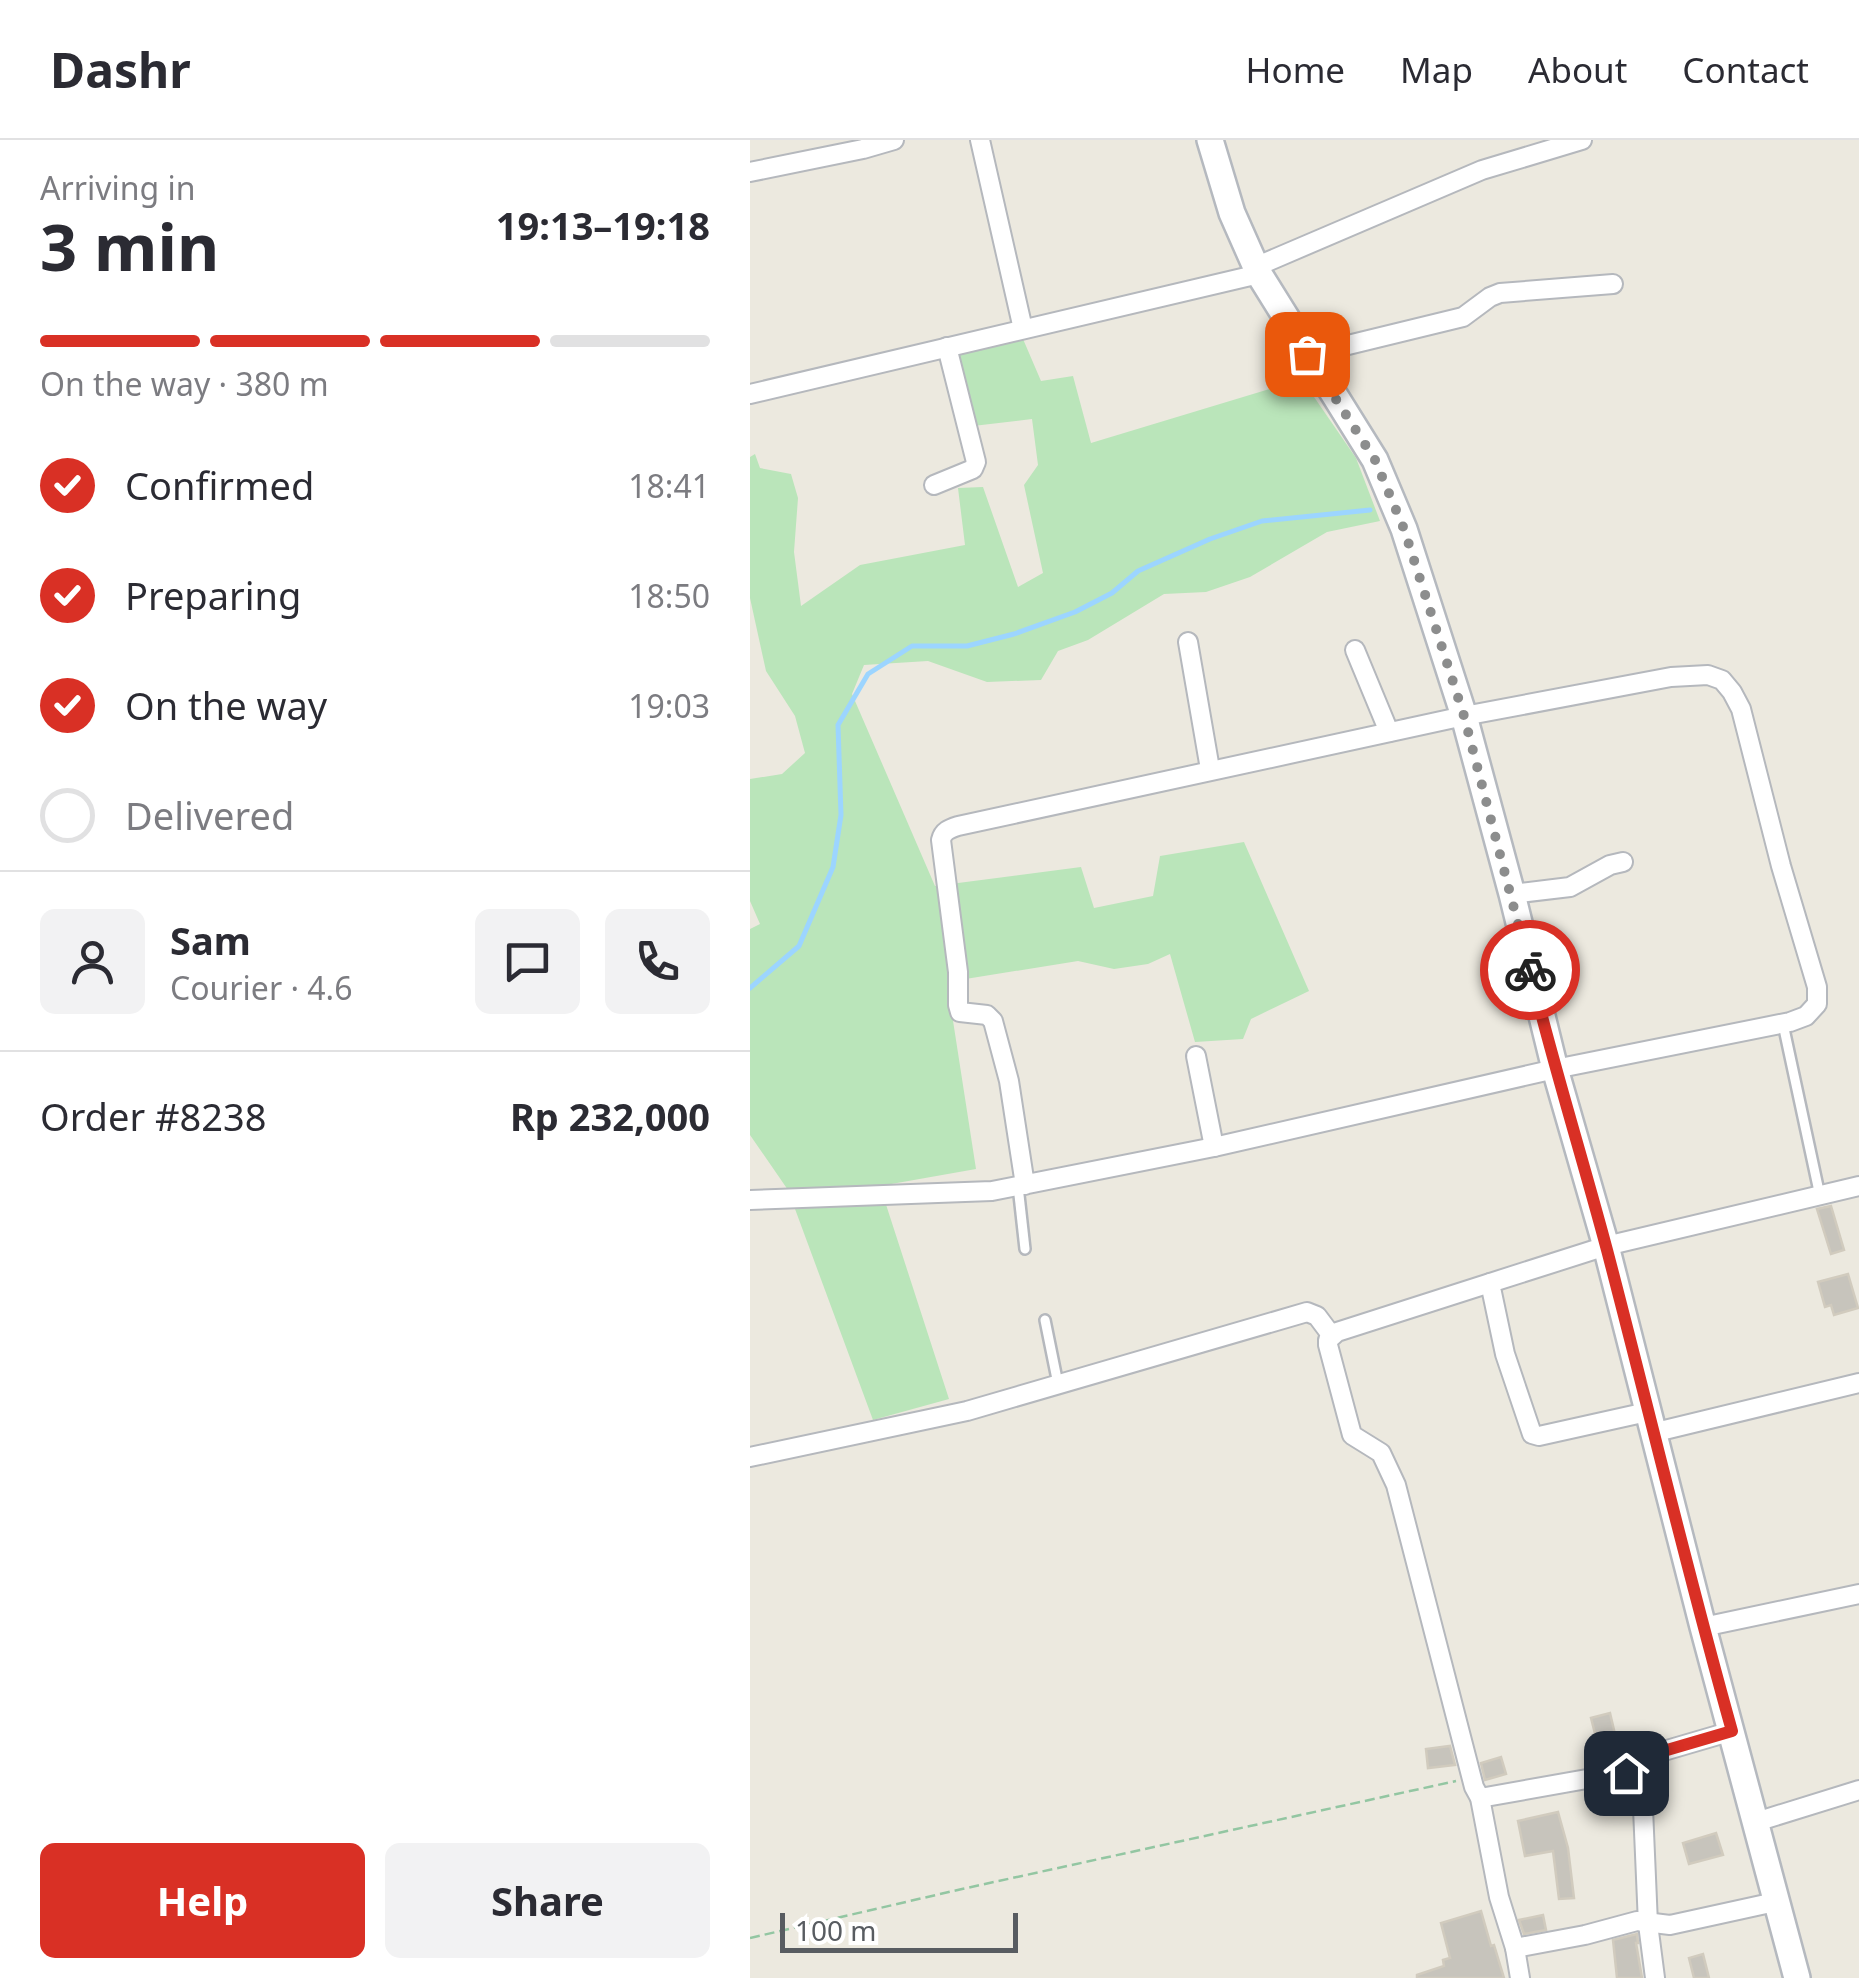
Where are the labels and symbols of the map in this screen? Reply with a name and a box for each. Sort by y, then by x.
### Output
pin [1265,312,1350,397]
courier [1480,920,1580,1020]
pin [1584,1731,1669,1816]
scale bar [780,1908,1018,1952]

